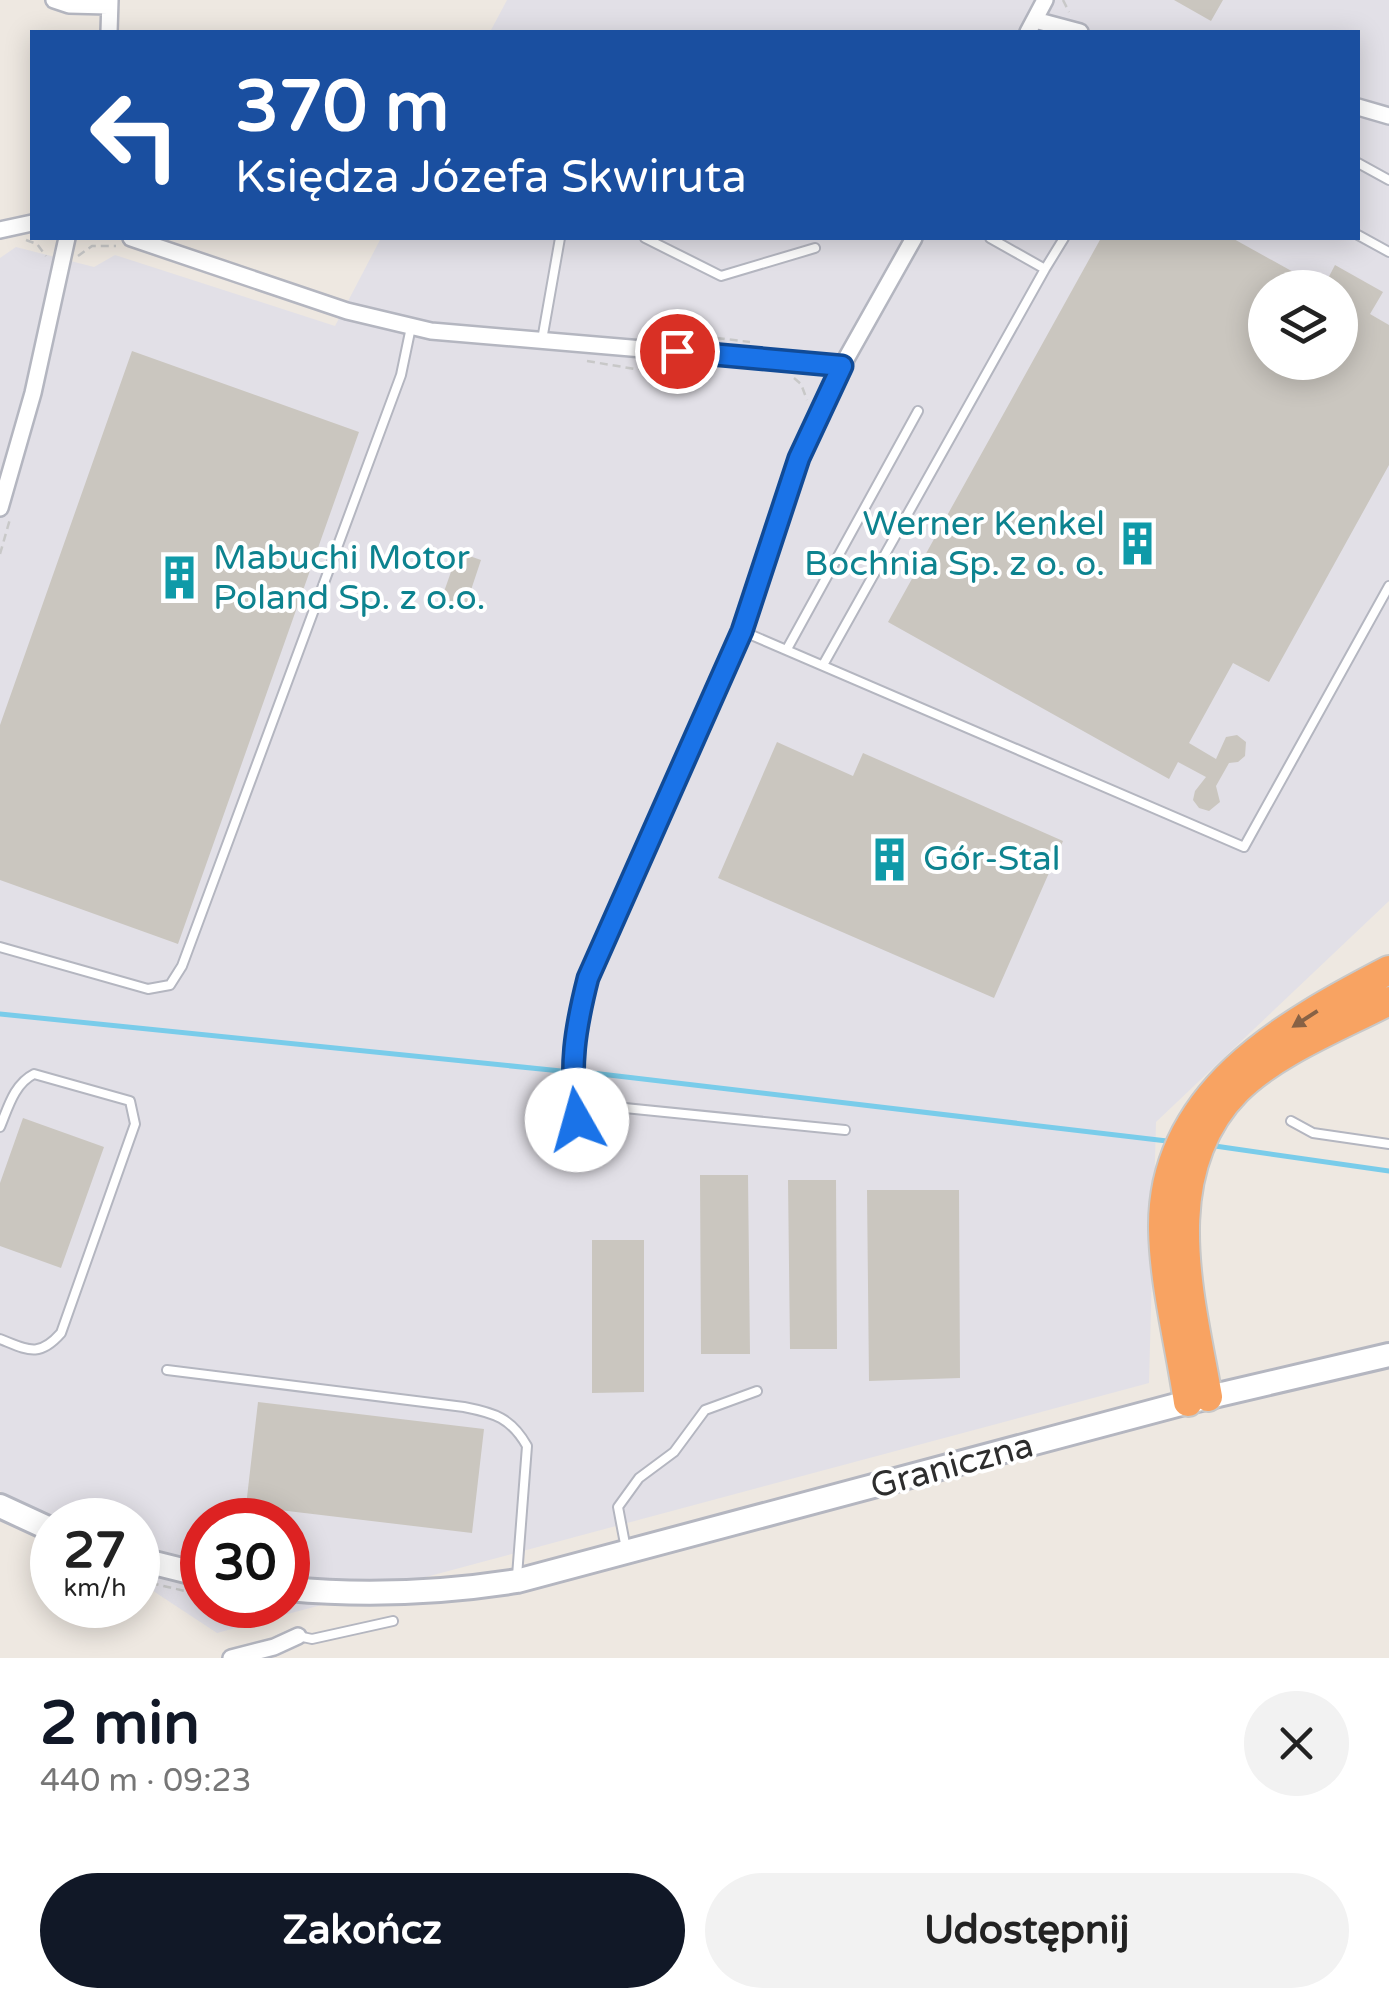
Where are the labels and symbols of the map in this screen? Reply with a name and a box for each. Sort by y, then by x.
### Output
pin [635,309,720,394]
place label: Werner Kenkel Bochnia Sp. z o. o. [804,503,1105,585]
building icon: Werner Kenkel Bochnia Sp. z o. o. [1114,520,1162,568]
place label: Mabuchi Motor Poland Sp. z o.o. [213,537,486,619]
building icon: Mabuchi Motor Poland Sp. z o.o. [156,554,204,602]
building icon: Gór-Stal [866,835,914,883]
place label: Gór-Stal [923,838,1060,880]
one-way arrow [1291,1010,1319,1028]
position arrow [525,1068,629,1172]
street label: Graniczna [866,1424,1038,1508]
speed limit sign: 30 [180,1498,310,1628]

